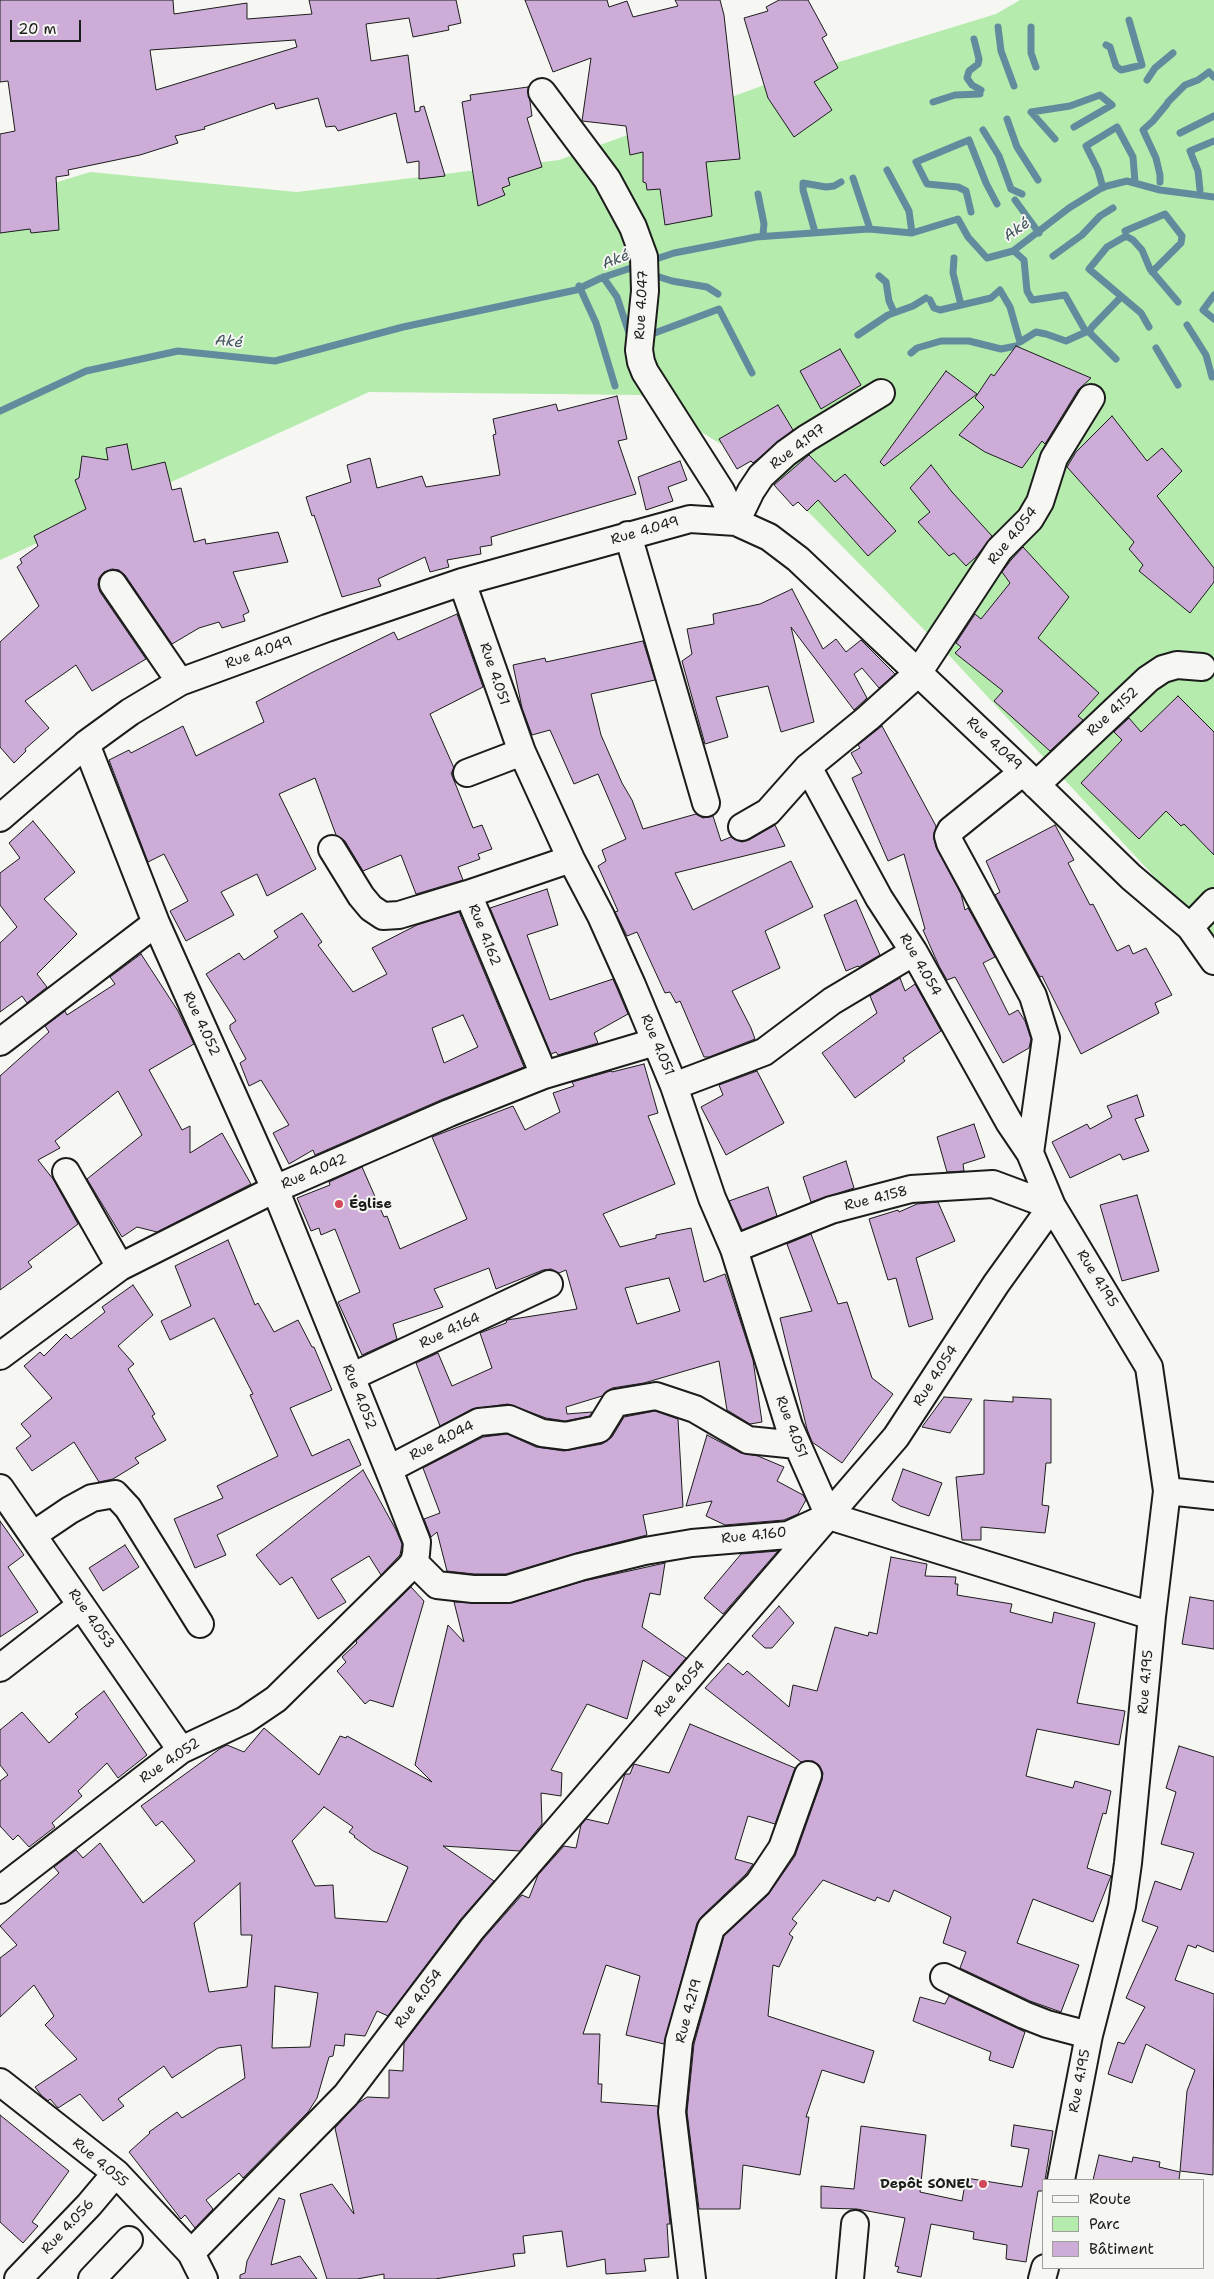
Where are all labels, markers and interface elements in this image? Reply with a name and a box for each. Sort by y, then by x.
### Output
scale bar [12,10,84,42]
text: 20 m [18,19,57,39]
water label: Aké [1000,215,1034,245]
water label: Aké [600,247,632,273]
street label: Rue 4.047 [632,270,652,340]
water label: Aké [214,332,244,352]
street label: Rue 4.197 [767,421,829,473]
street label: Rue 4.054 [985,504,1041,568]
street label: Rue 4.049 [609,513,681,549]
street label: Rue 4.049 [223,633,295,673]
street label: Rue 4.051 [475,641,513,707]
street label: Rue 4.152 [1084,684,1142,740]
street label: Rue 4.049 [963,714,1025,774]
street label: Rue 4.162 [464,902,504,968]
street label: Rue 4.054 [895,931,945,999]
street label: Rue 4.052 [179,989,223,1059]
street label: Rue 4.051 [637,1012,677,1078]
street label: Rue 4.042 [279,1151,349,1193]
street label: Rue 4.158 [843,1183,909,1215]
place label: Église [349,1196,392,1212]
marker: Église [333,1198,345,1210]
street label: Rue 4.195 [1073,1247,1121,1311]
street label: Rue 4.164 [417,1310,483,1352]
street label: Rue 4.054 [910,1342,962,1410]
street label: Rue 4.052 [338,1362,380,1432]
street label: Rue 4.051 [771,1394,811,1460]
street label: Rue 4.044 [407,1418,477,1464]
street label: Rue 4.160 [721,1524,787,1548]
street label: Rue 4.053 [64,1586,118,1652]
street label: Rue 4.195 [1135,1649,1157,1715]
street label: Rue 4.054 [651,1657,709,1721]
street label: Rue 4.052 [137,1735,203,1787]
street label: Rue 4.054 [391,1966,447,2032]
street label: Rue 4.219 [672,1977,706,2045]
street label: Rue 4.195 [1066,2048,1094,2114]
street label: Rue 4.055 [69,2135,131,2191]
place label: Depôt SONEL [880,2176,973,2192]
marker: Depôt SONEL [977,2178,989,2190]
legend [1042,2179,1204,2269]
text: Route [1089,2189,1131,2209]
street label: Rue 4.056 [38,2196,98,2258]
text: Parc [1089,2214,1120,2234]
text: Bâtiment [1089,2239,1154,2259]

